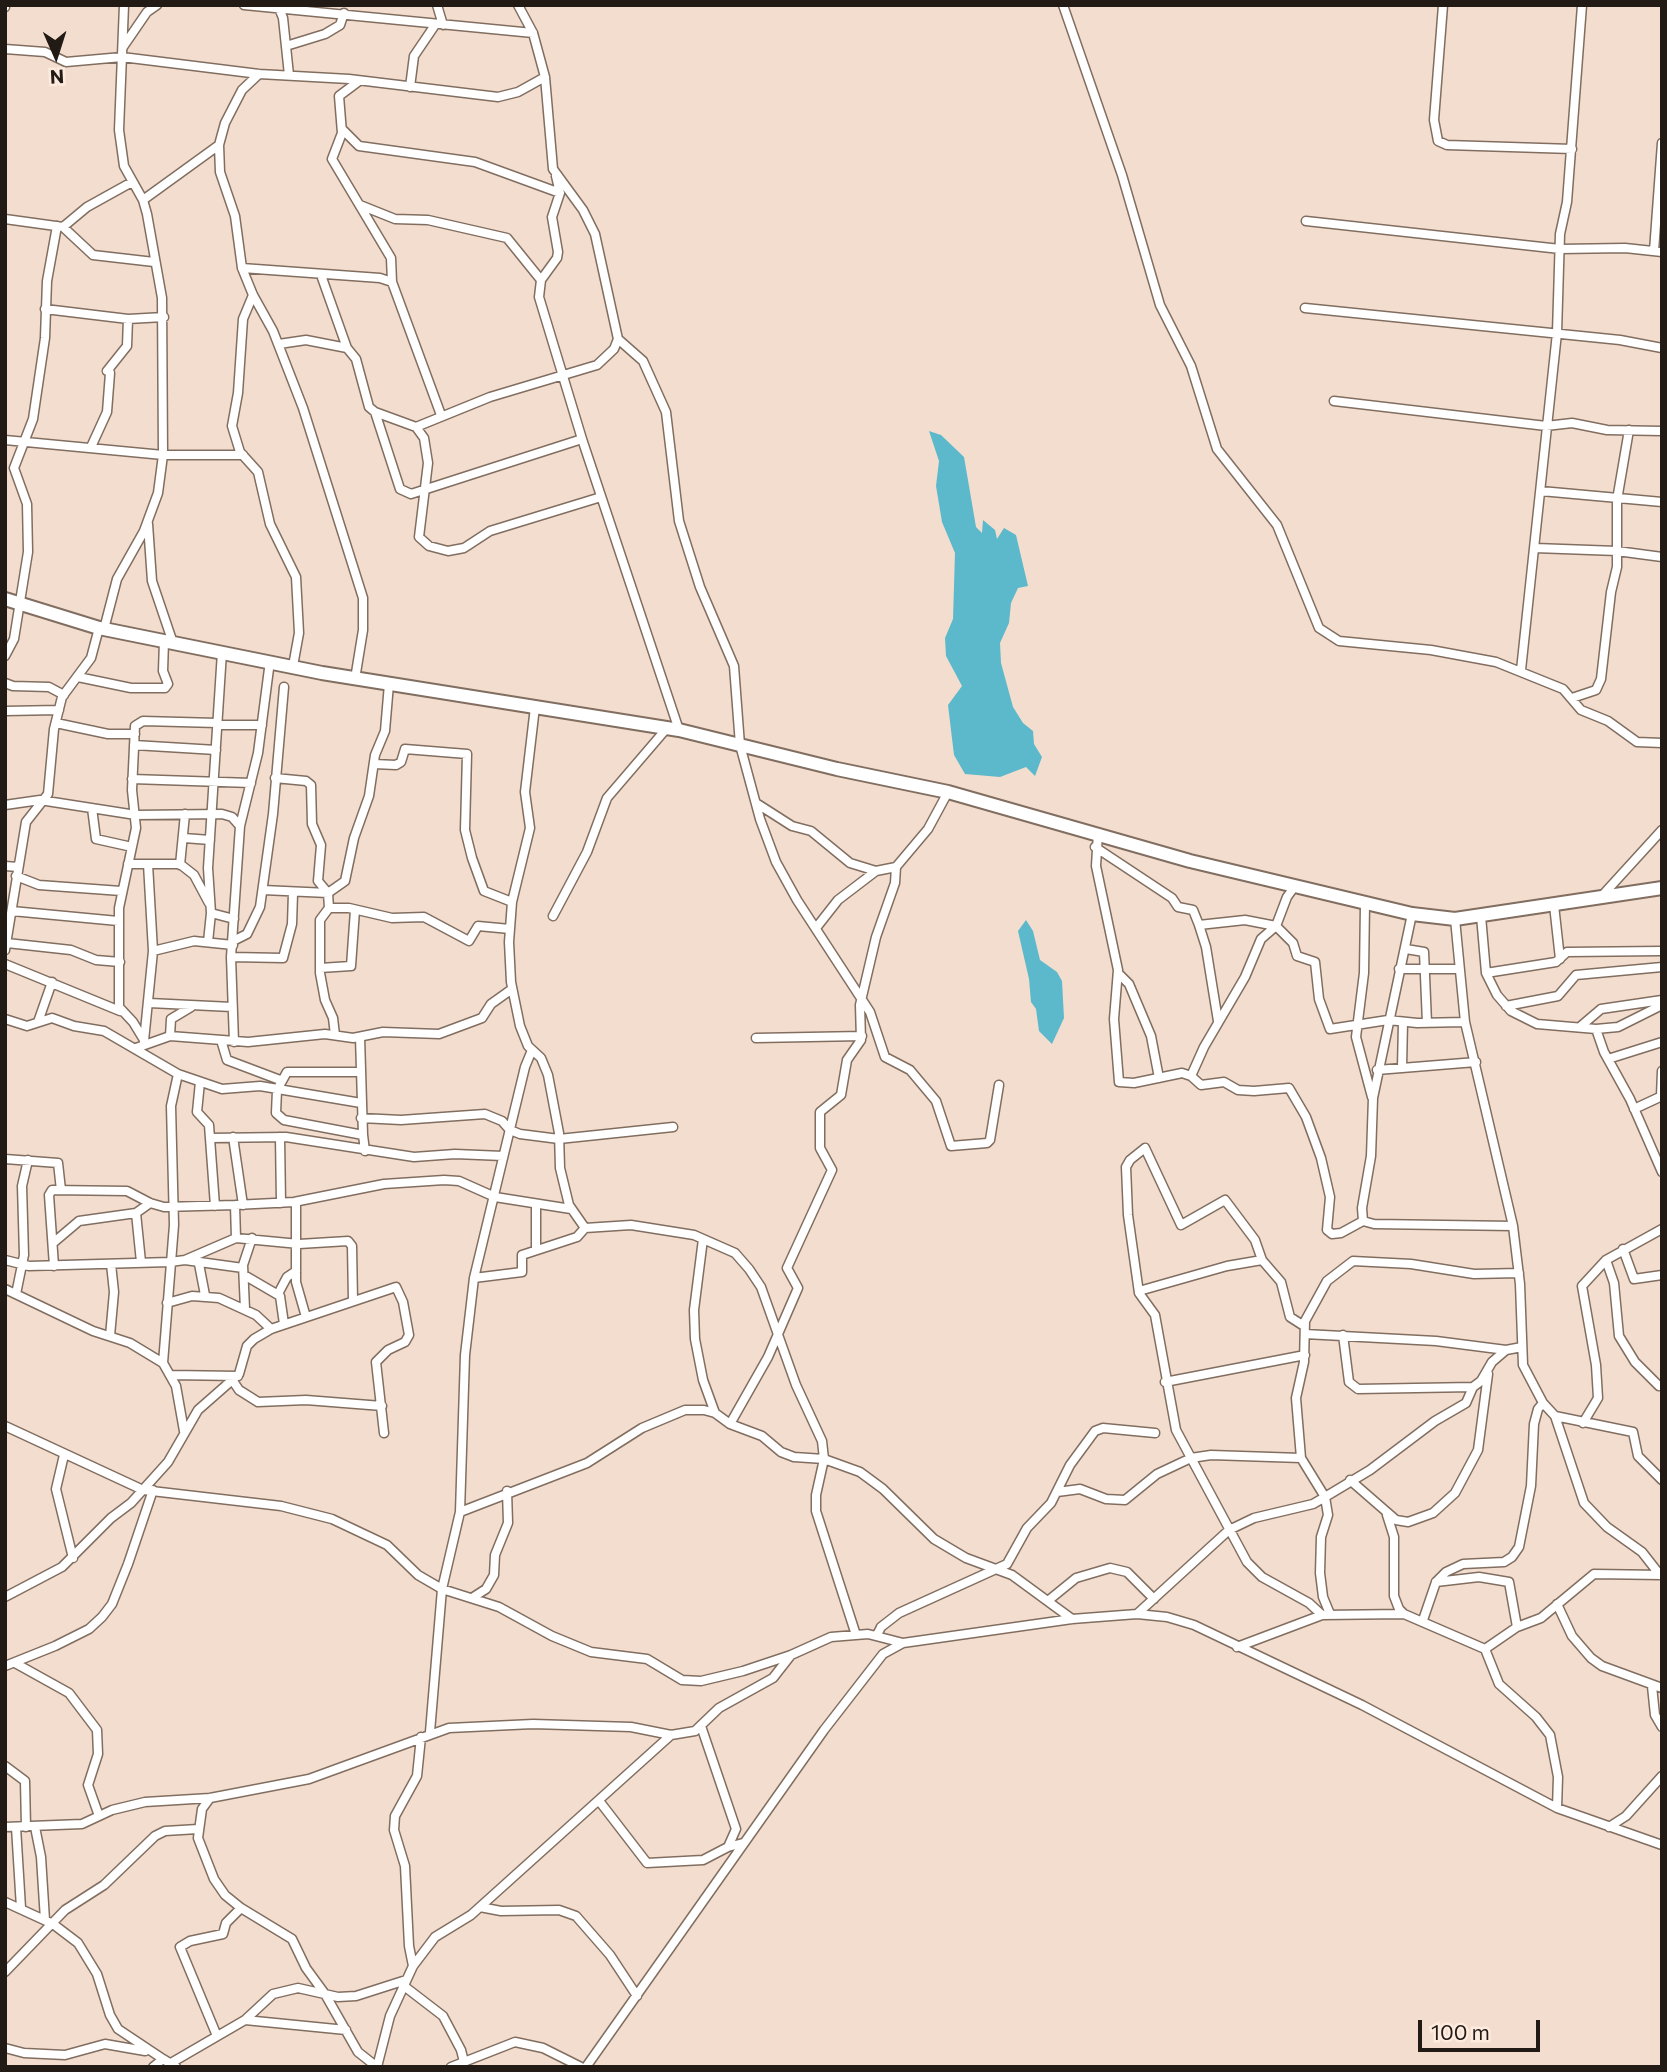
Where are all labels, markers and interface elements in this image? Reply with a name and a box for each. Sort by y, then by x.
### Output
north arrow [21,21,91,91]
text: N [49,66,65,89]
scale bar [1422,2006,1544,2050]
text: 100 m [1431,2019,1490,2044]

